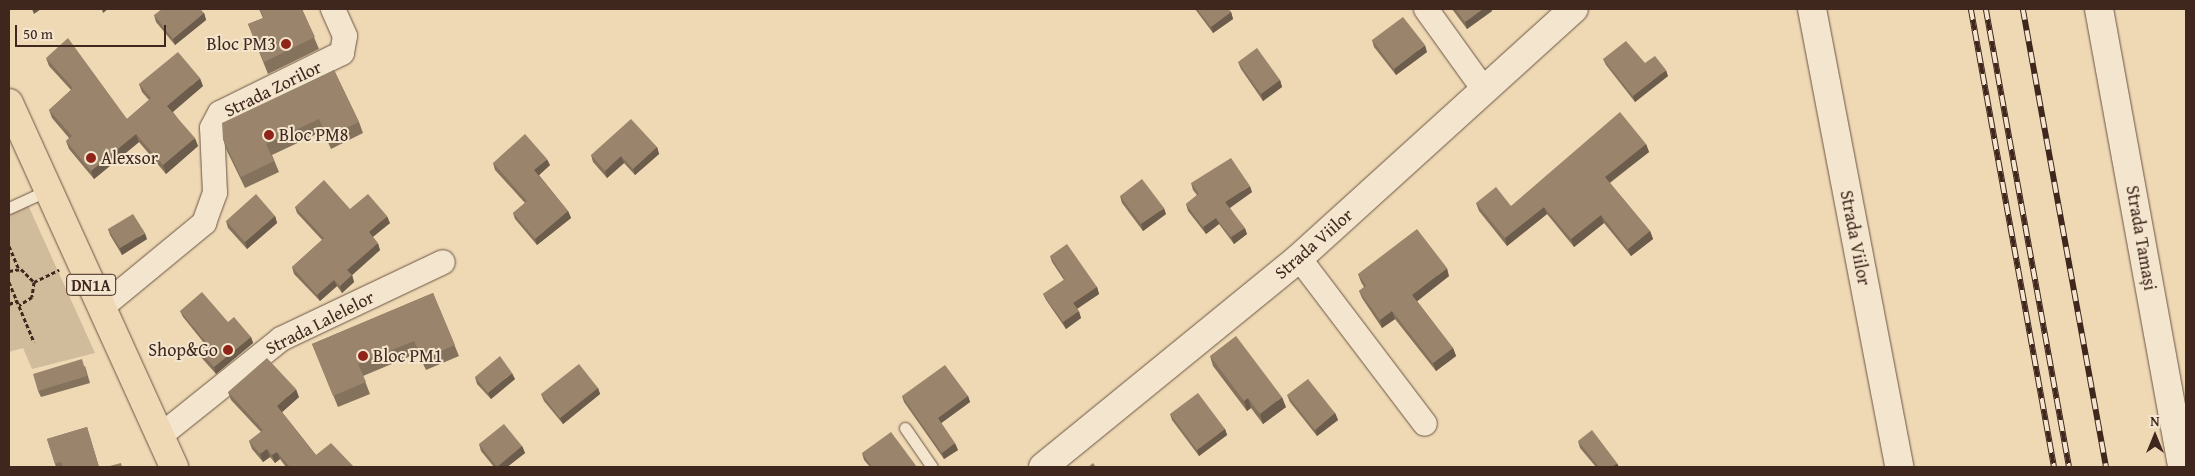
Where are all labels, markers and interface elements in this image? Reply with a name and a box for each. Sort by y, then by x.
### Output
scale bar [18,15,169,47]
text: 50 m [23,23,53,44]
place label: Bloc PM3 [207,33,276,55]
marker: Bloc PM3 [280,38,292,50]
street label: Strada Zorilor [221,56,325,122]
place label: Bloc PM8 [279,124,348,146]
marker: Bloc PM8 [263,129,275,141]
place label: Alexsor [101,147,158,169]
marker: Alexsor [85,152,97,164]
street label: Strada Tamași [2121,184,2161,292]
street label: Strada Viilor [1835,189,1875,287]
street label: Strada Viilor [1270,204,1358,284]
road number: DN1A [66,272,116,298]
street label: Strada Lalelelor [262,286,378,360]
place label: Shop&Go [148,339,218,361]
marker: Shop&Go [222,344,234,356]
place label: Bloc PM1 [373,345,442,367]
marker: Bloc PM1 [357,350,369,362]
north arrow [2130,411,2180,461]
text: N [2150,411,2160,431]

